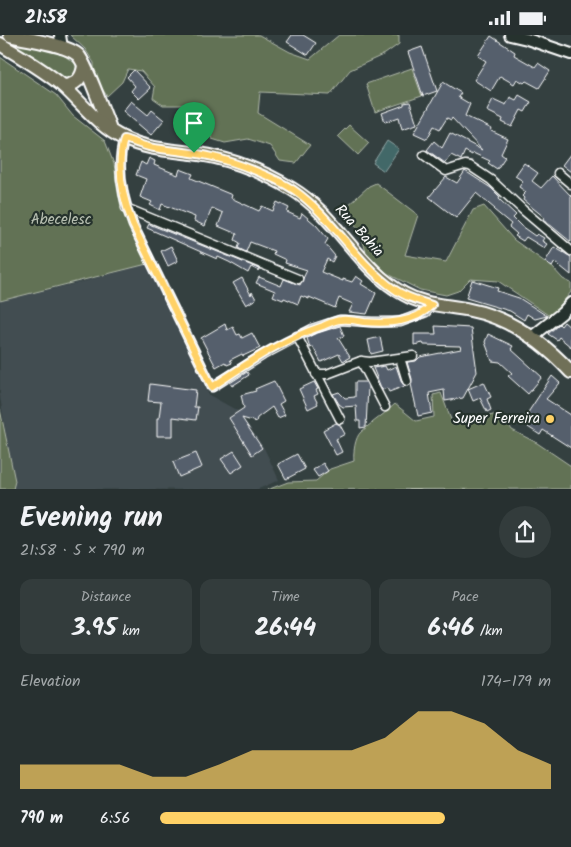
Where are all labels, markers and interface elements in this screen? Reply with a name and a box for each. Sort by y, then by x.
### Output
text: 21:58 [25,3,67,33]
pin [173,102,215,153]
icon: arrive [180,109,208,137]
street label: Rua Bahia [329,199,389,263]
park label: Abecelesc [31,208,92,232]
place label: Super Ferreira [453,407,540,431]
marker: Super Ferreira [544,413,556,425]
text: Evening run [20,496,163,541]
button: share [499,506,551,558]
text: 21:58 · 5 × 790 m [20,538,145,563]
text: Distance [81,586,131,608]
text: Time [271,586,300,608]
text: Pace [452,586,479,608]
text: 3.95 [72,608,117,648]
text: 26:44 [255,608,316,648]
text: 6:46 [428,608,474,648]
text: km [117,620,140,642]
text: /km [474,620,503,642]
text: Elevation [20,669,81,694]
text: 174–179 m [481,669,551,694]
text: 790 m [20,806,63,831]
text: 6:56 [100,806,130,831]

